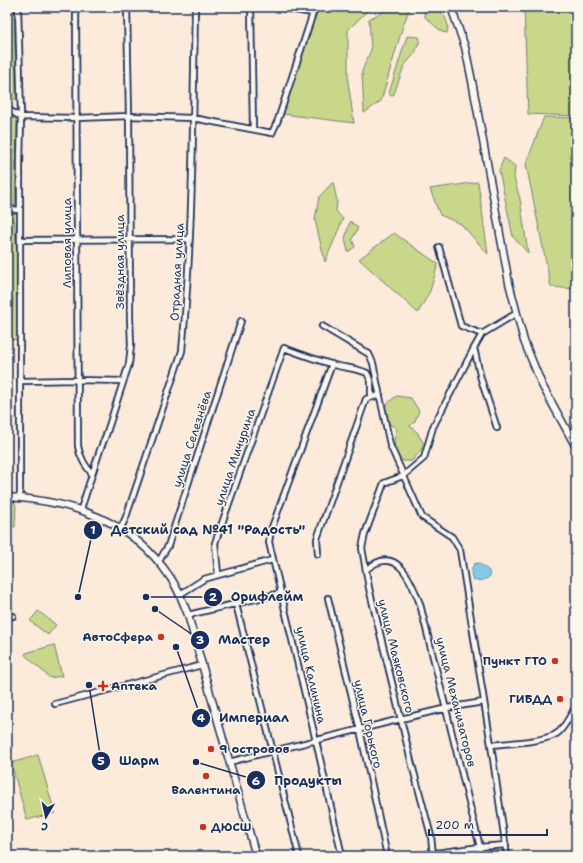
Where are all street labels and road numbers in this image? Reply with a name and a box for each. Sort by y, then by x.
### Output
street label: Липовая улица [59,197,75,288]
street label: Звёздная улица [112,214,128,310]
street label: Отрадная улица [166,222,188,321]
street label: улица Селезнёва [169,388,215,490]
street label: улица Мичурина [211,406,259,508]
street label: улица Маяковского [374,597,418,715]
street label: улица Калинина [292,625,330,726]
street label: улица Механизаторов [432,635,480,769]
street label: улица Горького [350,678,386,770]

